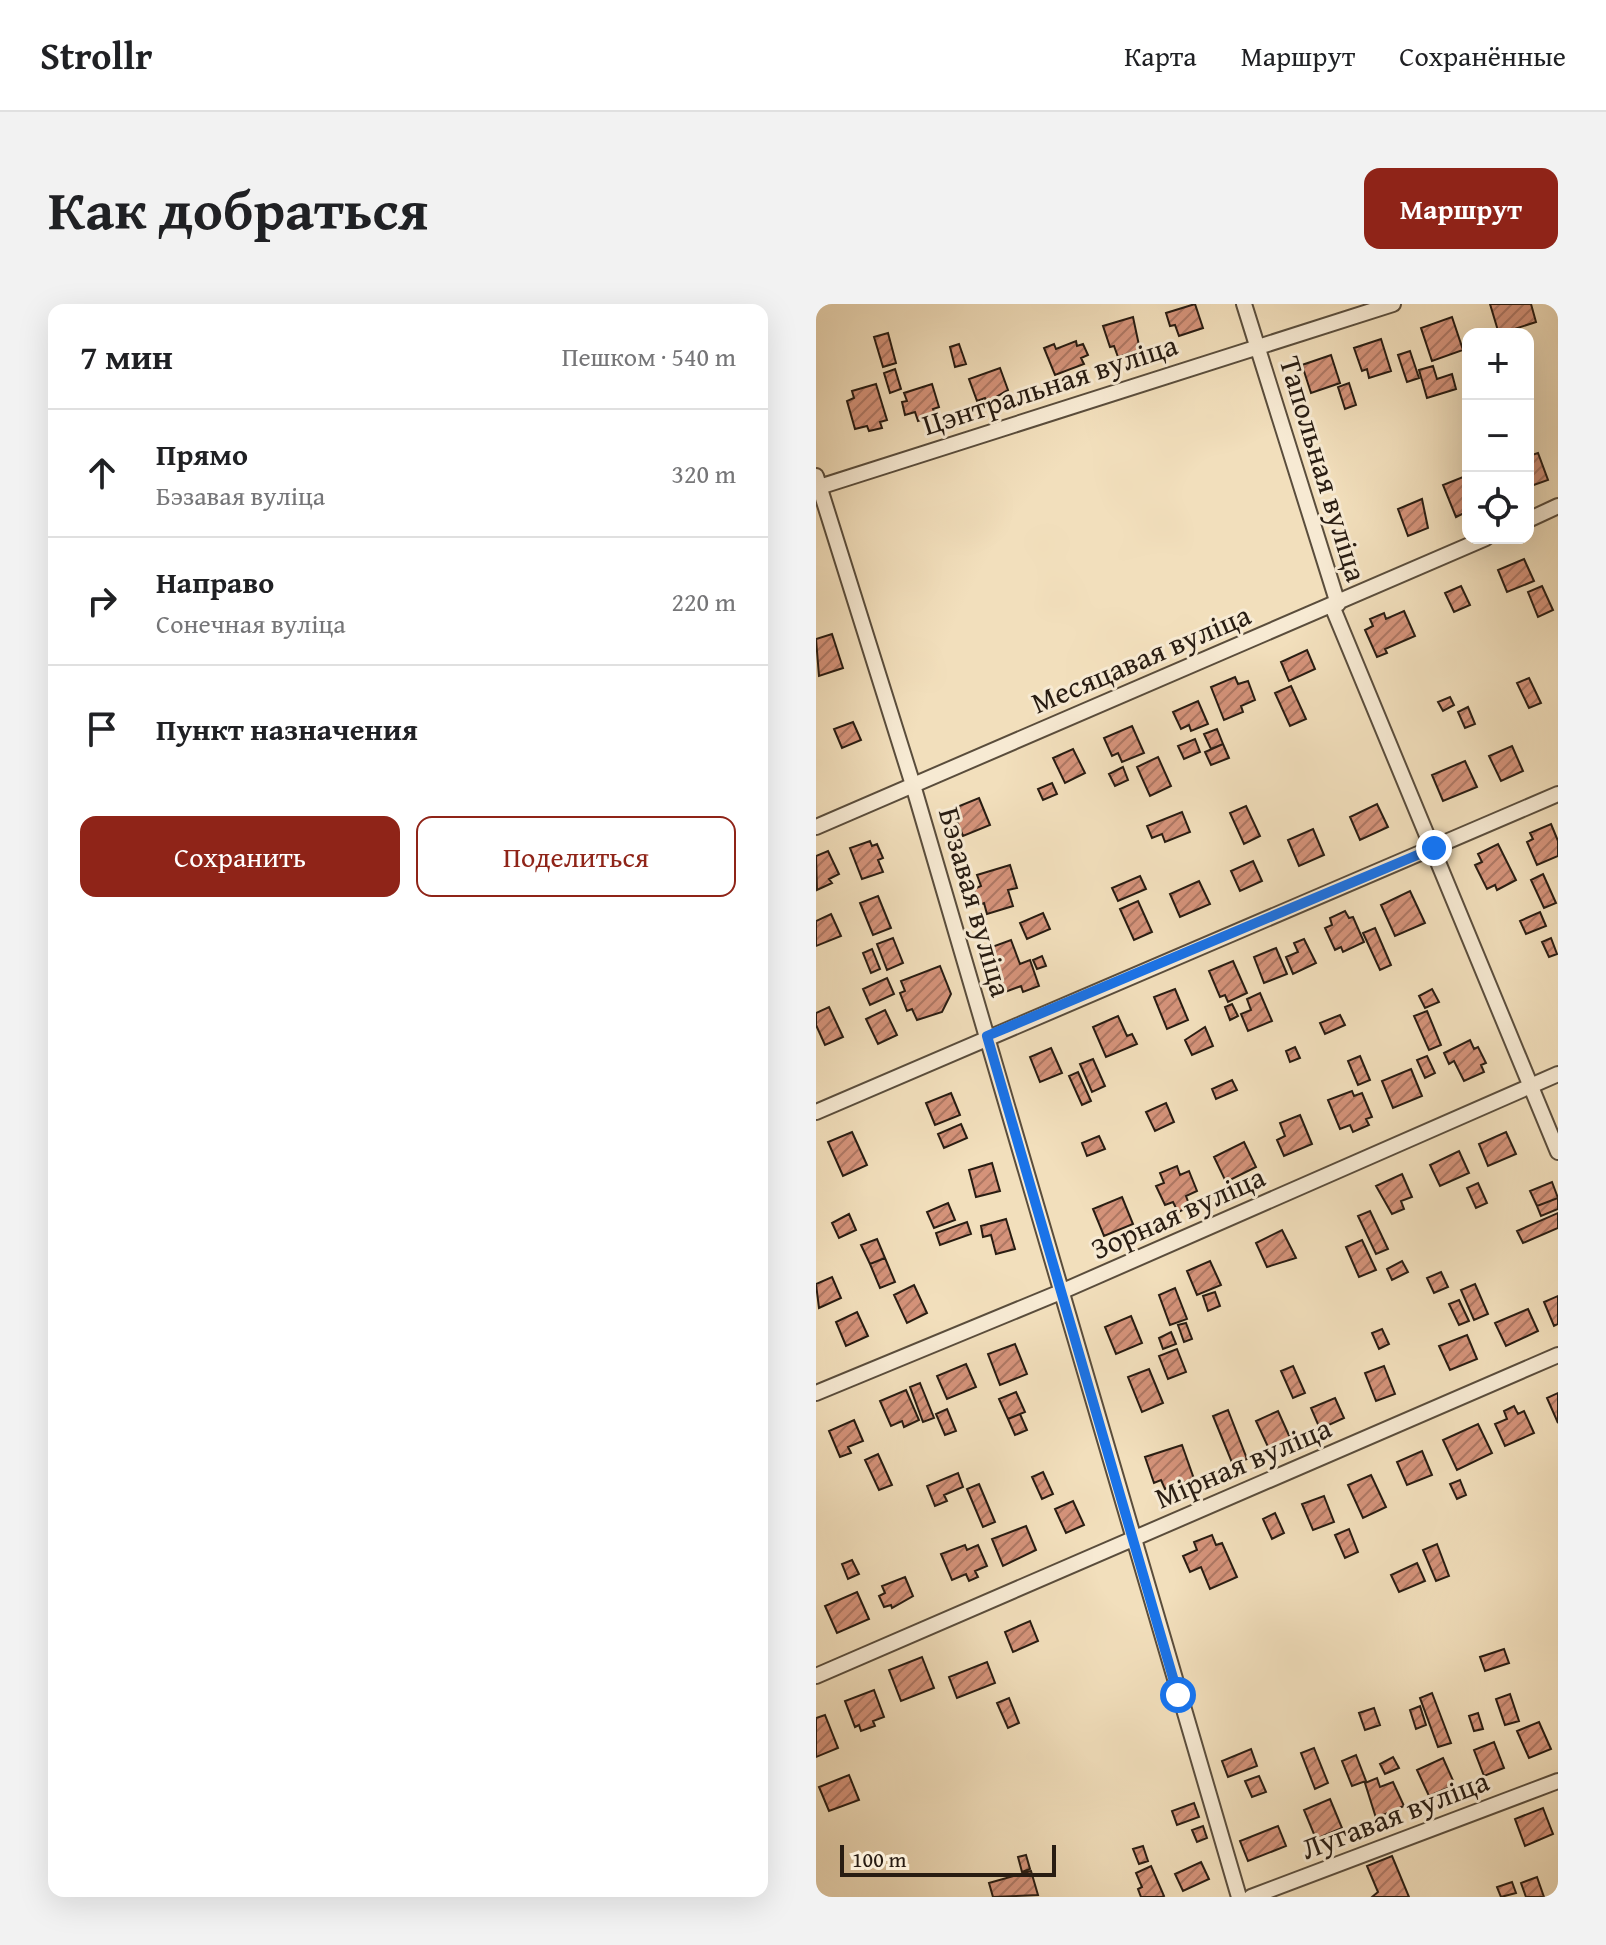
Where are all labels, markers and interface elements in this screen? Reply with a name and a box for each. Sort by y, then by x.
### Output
text: Strollr [40,27,152,83]
text: Карта [1124,35,1197,76]
text: Маршрут [1241,35,1355,76]
text: Сохранённые [1399,35,1566,76]
text: Как добраться [48,167,428,250]
button: Маршрут [1364,168,1558,249]
street label: Цэнтральная вуліца [916,322,1184,446]
map controls [1462,328,1534,544]
button: + [1462,328,1534,400]
text: 7 мин [80,332,173,381]
text: Пешком · 540 m [562,337,736,376]
street label: Тапольная вуліца [1269,351,1379,588]
button: − [1462,400,1534,472]
text: Прямо [156,432,248,476]
icon: ahead [80,451,124,495]
text: 320 m [671,454,736,493]
button: locate [1462,472,1534,544]
text: Бэзавая вуліца [156,476,325,515]
text: Направо [156,560,274,604]
icon: right [80,579,124,623]
text: 220 m [671,582,736,621]
street label: Месяцавая вуліца [1024,592,1258,724]
text: Сонечная вуліца [156,604,346,643]
icon: arrive [80,707,124,751]
text: Пункт назначения [156,707,418,751]
street label: Бэзавая вуліца [928,802,1024,1002]
button: Сохранить [80,816,400,897]
button: Поделиться [416,816,736,897]
route end [1416,830,1452,866]
street label: Зорная вуліца [1083,1154,1272,1270]
street label: Мірная вуліца [1148,1405,1338,1519]
route start [1160,1677,1196,1713]
street label: Лугавая вуліца [1294,1758,1496,1870]
scale bar [840,1841,1056,1877]
text: 100 m [852,1843,907,1875]

